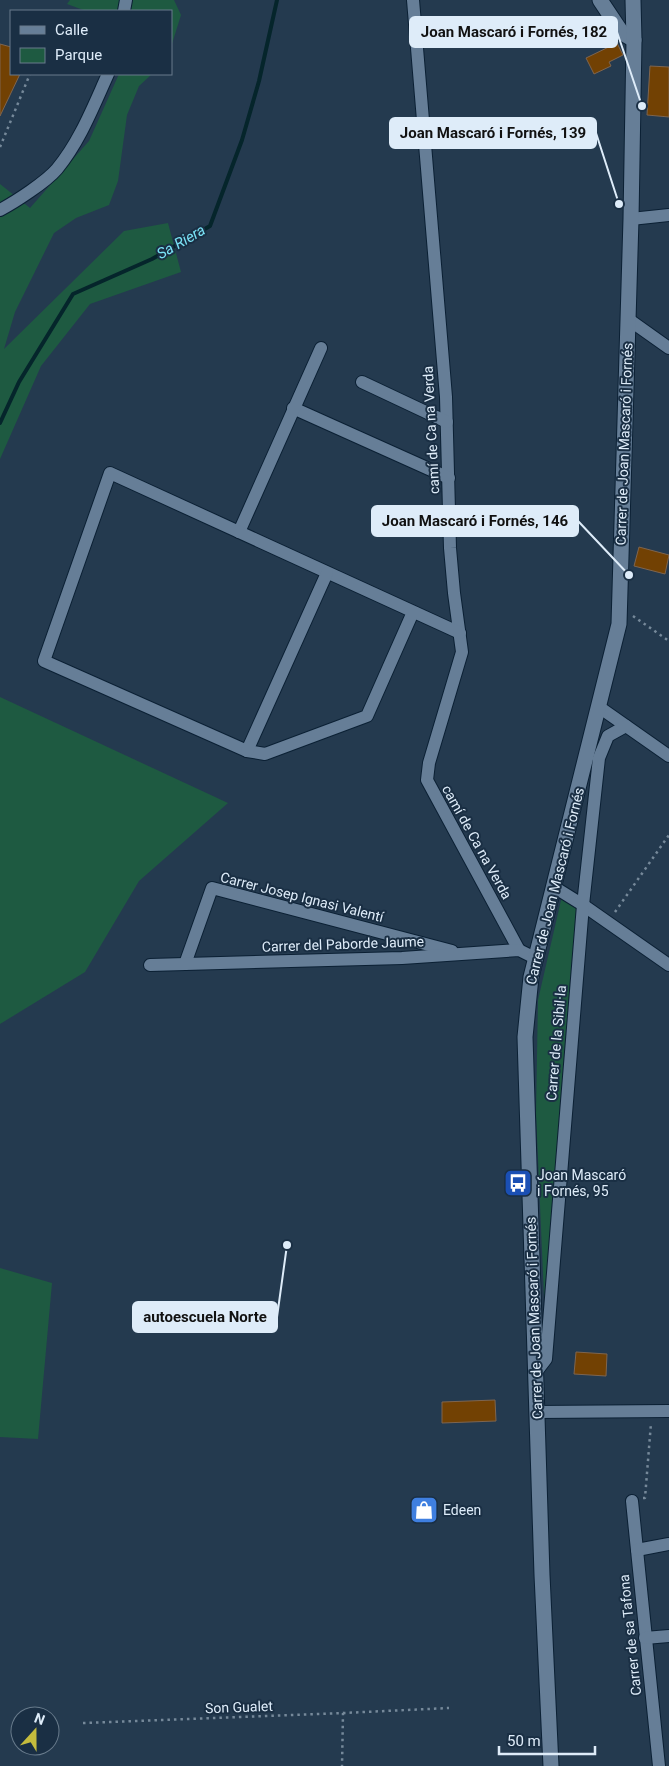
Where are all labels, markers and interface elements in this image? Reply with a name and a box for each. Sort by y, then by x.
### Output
legend [10,10,172,75]
callout: Joan Mascaró i Fornés, 182 [410,17,617,47]
text: Calle [55,21,88,39]
text: Joan Mascaró i Fornés, 182 [421,23,608,41]
text: Parque [55,46,102,64]
callout: Joan Mascaró i Fornés, 139 [390,118,596,148]
text: Joan Mascaró i Fornés, 139 [400,124,586,142]
water label: Sa Riera [154,221,209,263]
street label: Carrer de Joan Mascaró i Fornés [612,342,636,546]
street label: camí de Ca na Verda [420,366,442,494]
callout: Joan Mascaró i Fornés, 146 [372,506,578,536]
text: Joan Mascaró i Fornés, 146 [382,512,569,530]
street label: camí de Ca na Verda [439,782,515,902]
street label: Carrer de Joan Mascaró i Fornés [523,786,587,986]
street label: Carrer Josep Ignasi Valentí [219,869,386,925]
street label: Carrer del Paborde Jaume [262,933,424,955]
street label: Carrer de la Sibil·la [543,984,569,1102]
place label: Joan Mascaró i Fornés, 95 [537,1167,626,1199]
bus stop icon: Joan Mascaró i Fornés, 95 [503,1168,533,1198]
street label: Carrer de Joan Mascaró i Fornés [522,1216,546,1420]
callout: autoescuela Norte [133,1302,277,1332]
text: autoescuela Norte [143,1308,267,1326]
shop icon: Edeen [409,1495,439,1525]
place label: Edeen [443,1502,481,1518]
street label: Carrer de sa Tafona [616,1574,644,1696]
street label: Son Gualet [205,1698,274,1716]
north arrow [10,1706,60,1756]
text: N [32,1710,47,1728]
scale bar [499,1724,595,1756]
text: 50 m [507,1732,541,1750]

